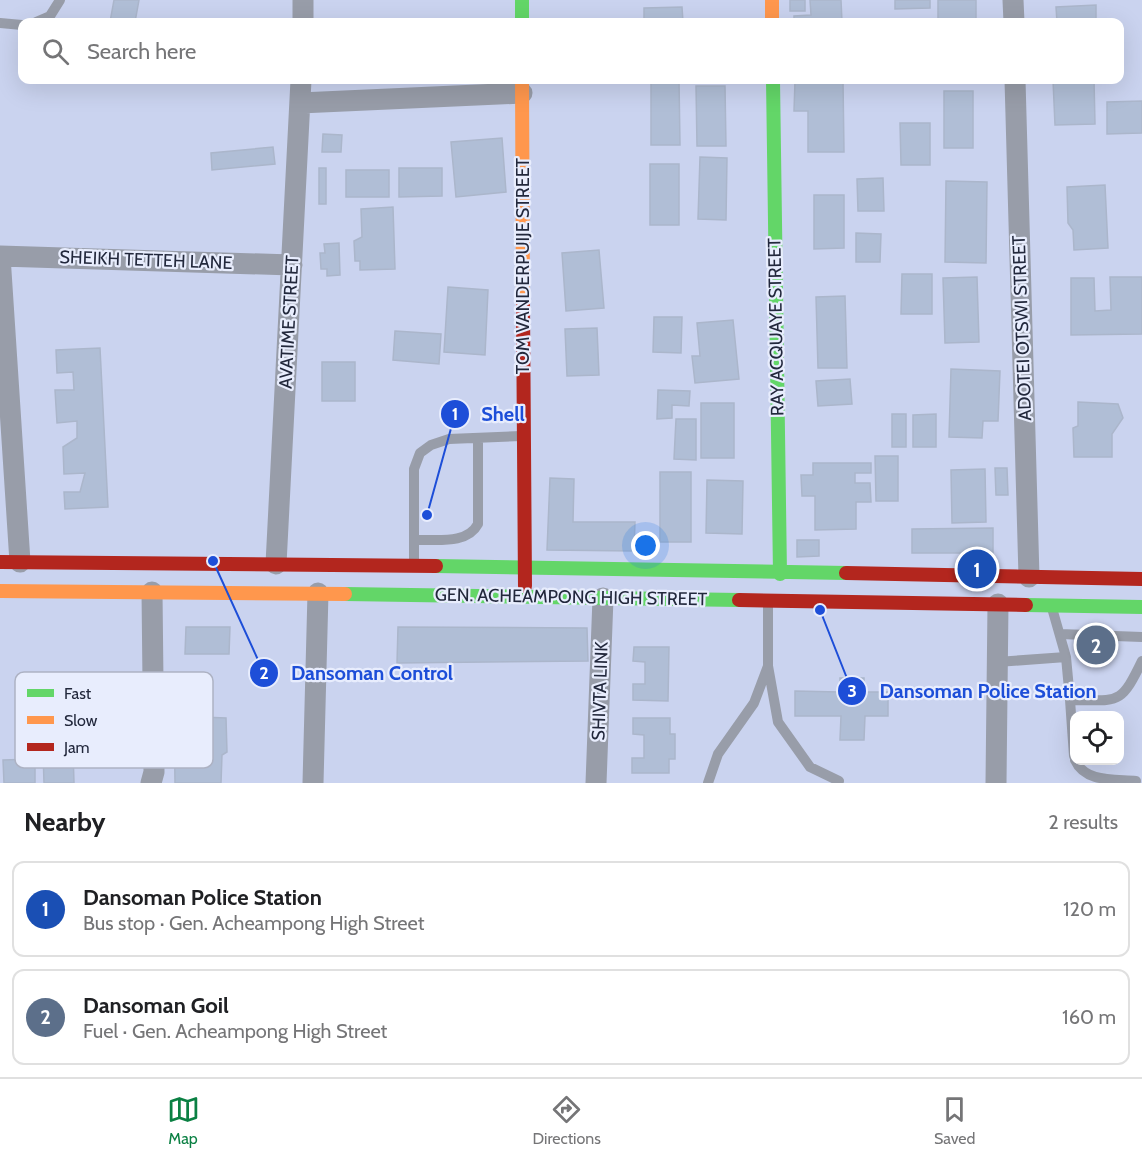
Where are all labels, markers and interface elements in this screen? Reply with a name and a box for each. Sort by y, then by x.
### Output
search box [18,18,1124,84]
icon: search [39,35,72,68]
text: Search here [87,38,196,65]
street label: TOM VANDERPUIJE STREET [512,157,534,374]
street label: ADOTEI OTSWI STREET [1008,235,1036,421]
street label: RAY ACQUAYE STREET [763,237,789,416]
street label: SHEIKH TETTEH LANE [59,246,233,274]
street label: AVATIME STREET [275,254,304,389]
callout: Shell [440,395,537,433]
text: Shell [481,402,525,426]
text: 1 [452,403,458,425]
your location [631,531,660,560]
pin: 1 [958,546,996,592]
street label: GEN. ACHEAMPONG HIGH STREET [435,584,708,610]
pin: 2 [1076,622,1116,668]
street label: SHIVTA LINK [587,640,613,741]
callout: Dansoman Control [249,654,466,692]
text: Dansoman Control [291,661,453,685]
text: 2 [259,662,269,684]
legend [15,672,213,768]
callout: Dansoman Police Station [837,672,1108,710]
text: Dansoman Police Station [879,679,1097,703]
text: 3 [847,680,857,702]
text: Fast [64,684,92,703]
text: Slow [64,711,98,730]
map controls [1070,711,1124,765]
button: locate [1070,711,1124,765]
text: Jam [63,738,90,757]
text: Nearby [24,806,105,838]
text: 2 results [1048,810,1118,834]
text: Dansoman Police Station [83,884,322,911]
text: 1 [42,897,49,921]
text: 120 m [1063,897,1116,921]
text: Bus stop · Gen. Acheampong High Street [83,911,424,935]
text: Dansoman Goil [83,992,229,1019]
text: 2 [40,1005,51,1029]
text: 160 m [1062,1005,1116,1029]
text: Fuel · Gen. Acheampong High Street [83,1019,387,1043]
tab: Map [167,1093,200,1148]
tab: Directions [533,1093,601,1148]
tab: Saved [934,1093,975,1148]

